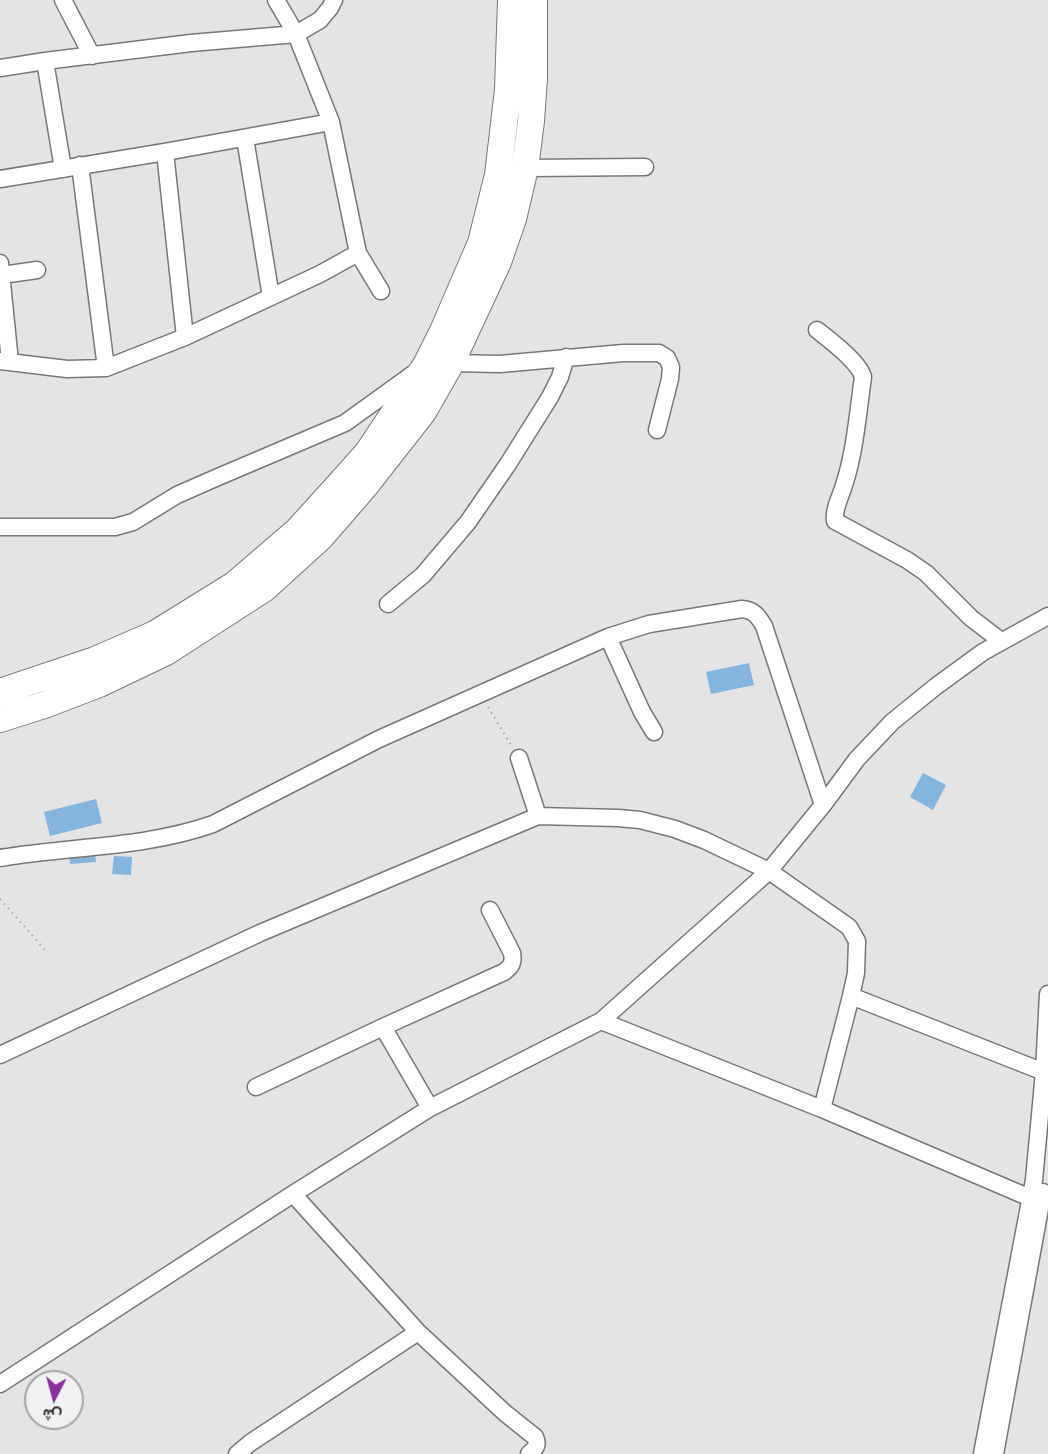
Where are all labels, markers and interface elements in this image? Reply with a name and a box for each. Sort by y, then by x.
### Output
north arrow [24,1370,84,1430]
text: ش [42,1405,63,1427]

